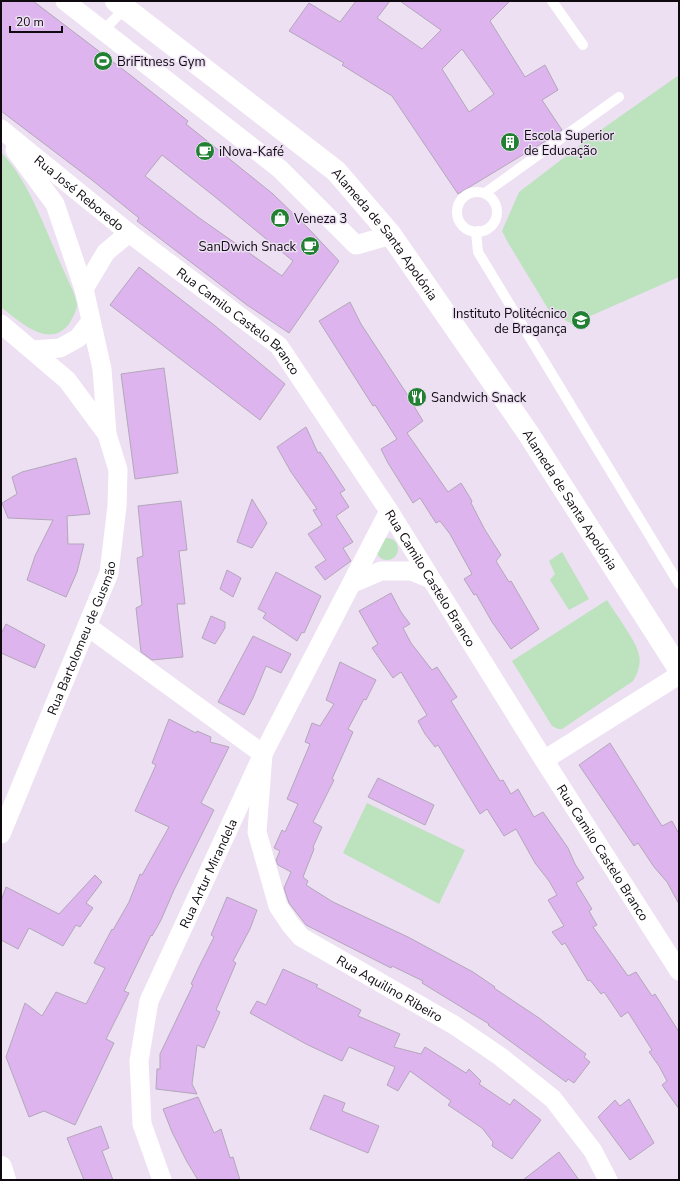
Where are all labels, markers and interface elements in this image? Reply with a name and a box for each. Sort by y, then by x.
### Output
scale bar [10,8,62,34]
text: 20 m [16,14,44,30]
sports icon: BriFitness Gym [92,50,114,72]
place label: BriFitness Gym [117,53,206,71]
place label: Escola Superior de Educação [524,127,615,160]
building icon: Escola Superior de Educação [499,131,521,153]
cafe icon: iNova-Kafé [194,140,216,162]
place label: iNova-Kafé [219,143,284,161]
street label: Rua José Reboredo [30,152,127,235]
street label: Alameda de Santa Apolónia [327,164,442,304]
shop icon: Veneza 3 [269,207,291,229]
place label: Veneza 3 [293,210,347,228]
cafe icon: SanDwich Snack [299,235,321,257]
place label: SanDwich Snack [199,238,296,256]
street label: Rua Camilo Castelo Branco [172,264,304,379]
place label: Instituto Politécnico de Bragança [453,305,567,338]
school or university icon: Instituto Politécnico de Bragança [570,309,592,331]
restaurant icon: Sandwich Snack [406,386,428,408]
place label: Sandwich Snack [431,389,527,407]
street label: Alameda de Santa Apolónia [518,426,621,574]
street label: Rua Camilo Castelo Branco [380,507,479,651]
street label: Rua Bartolomeu de Gusmão [43,560,120,718]
street label: Rua Camilo Castelo Branco [552,781,653,925]
street label: Rua Artur Mirandela [176,816,242,931]
street label: Rua Aquilino Ribeiro [333,951,446,1027]

